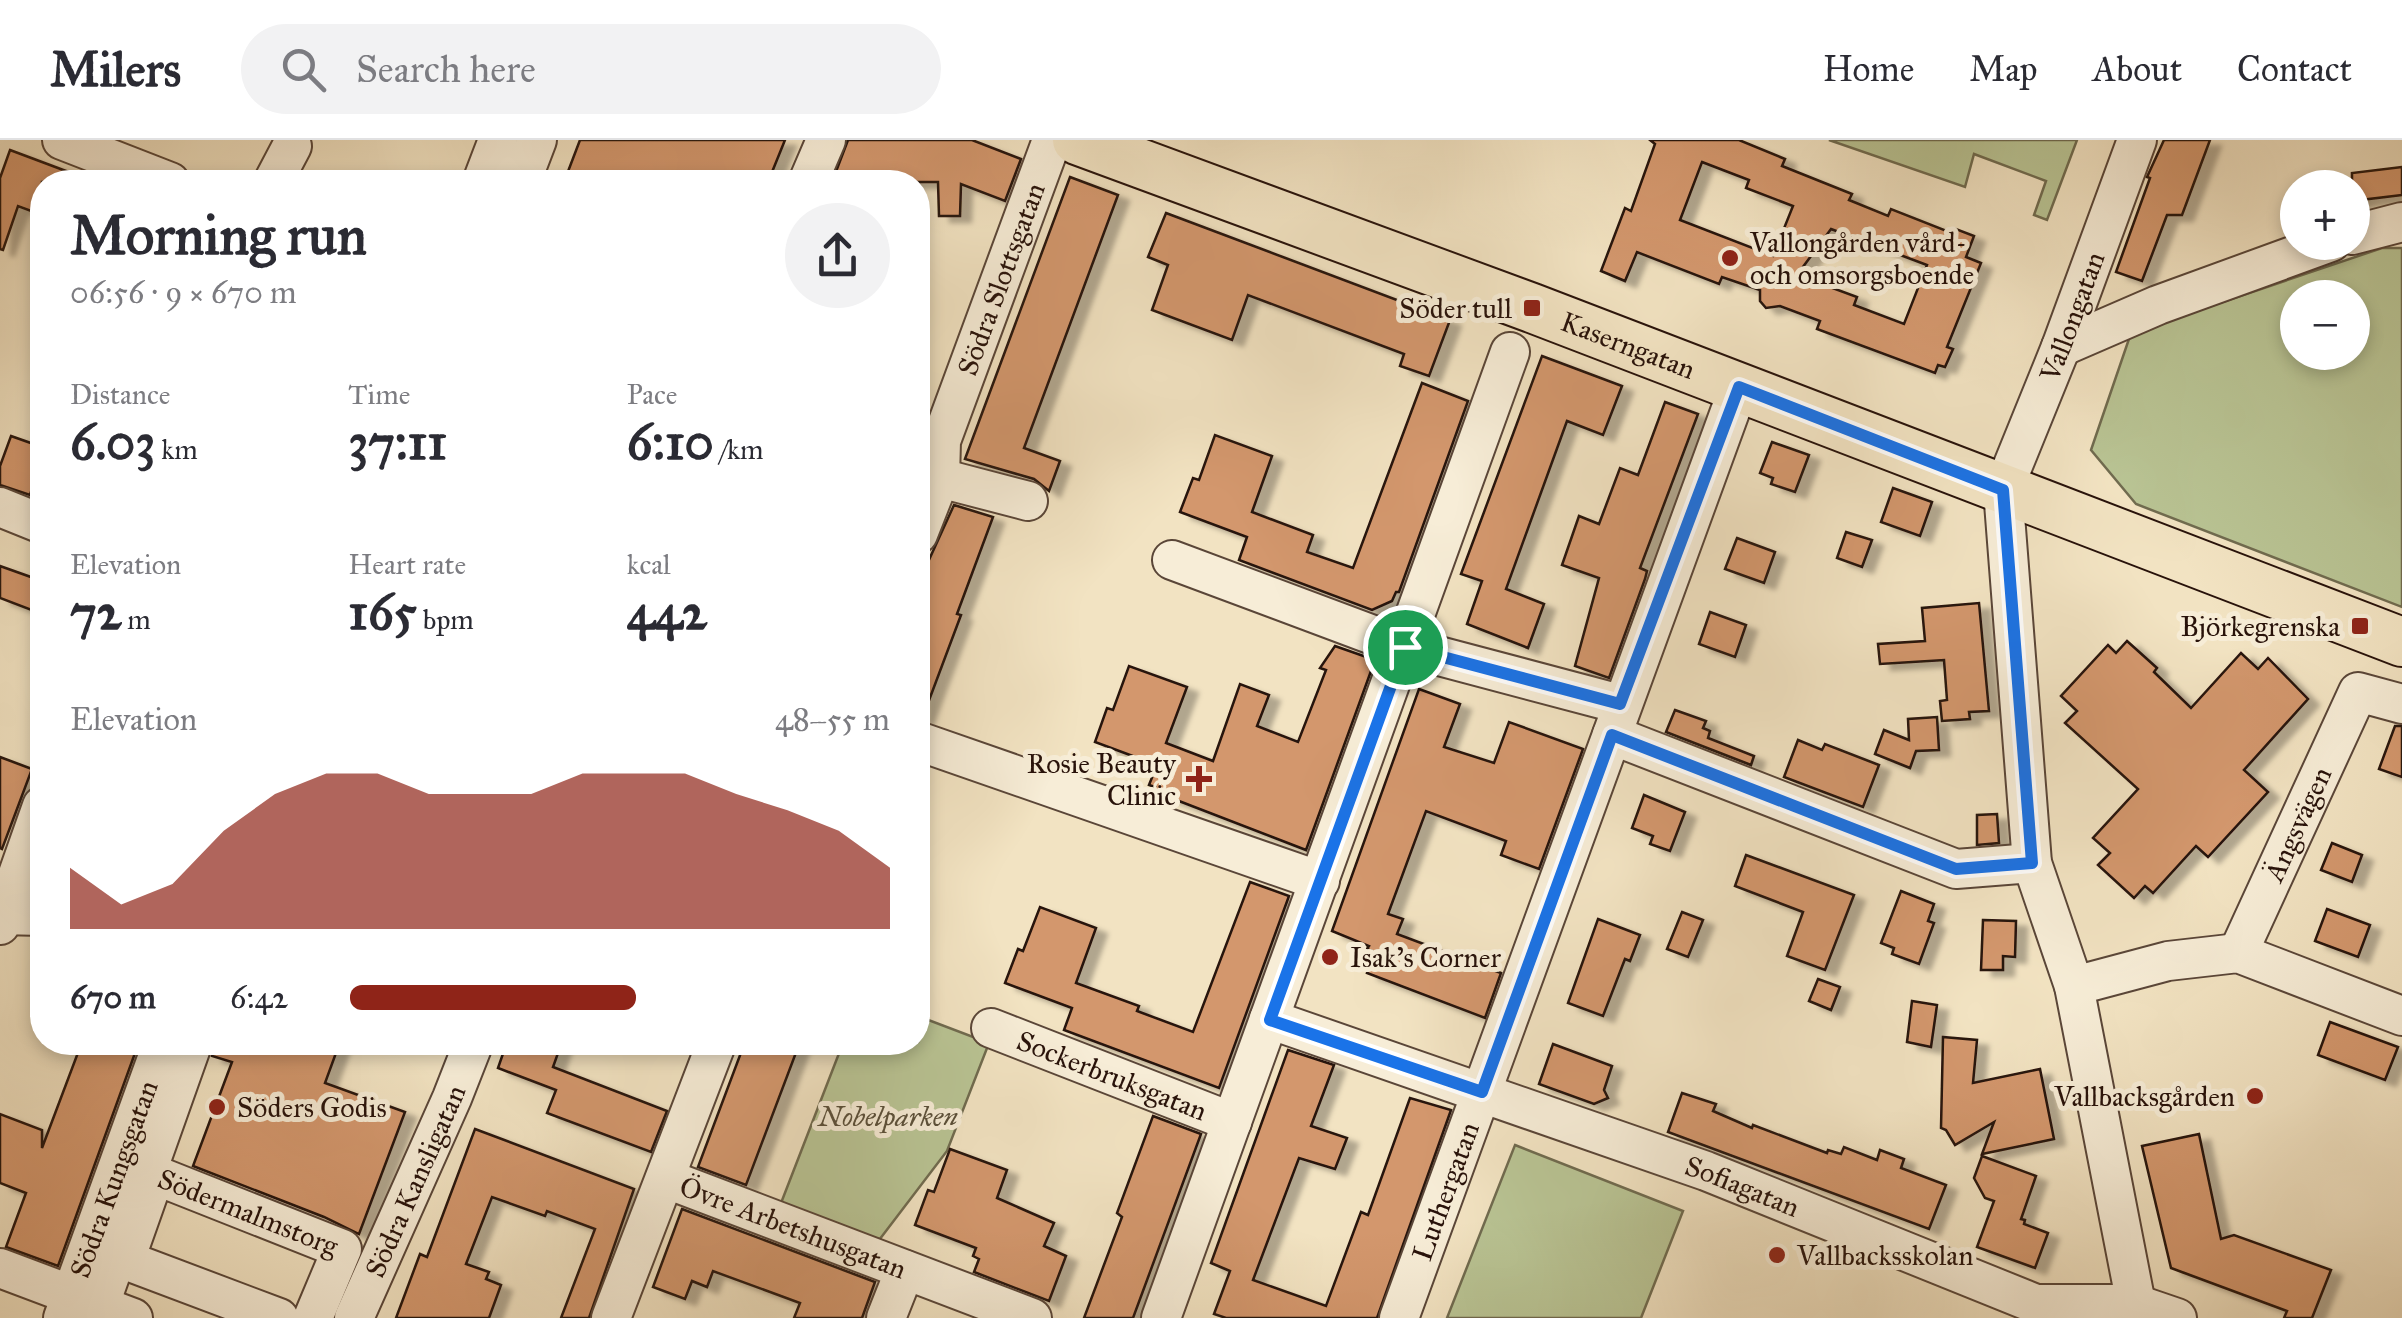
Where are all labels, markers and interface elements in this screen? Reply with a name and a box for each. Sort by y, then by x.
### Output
search box [241,24,941,114]
text: Milers [50,40,181,99]
icon: search [276,42,331,97]
text: Search here [356,46,536,92]
text: Home [1823,48,1914,91]
text: Map [1969,48,2038,91]
text: About [2093,48,2182,91]
text: Contact [2237,48,2352,91]
map controls [2280,170,2370,370]
button: + [2280,170,2370,260]
street label: Södra Slottsgatan [949,178,1052,380]
text: Morning run [70,202,367,269]
button: share [785,203,890,308]
place label: Vallongården vård- och omsorgsboende [1749,225,1974,292]
marker: Vallongården vård- och omsorgsboende [1719,247,1741,269]
street label: Vallongatan [2031,247,2112,387]
text: 06:56 · 9 × 670 m [70,273,297,312]
button: − [2280,280,2370,370]
place label: Söder tull [1399,291,1512,326]
marker: Söder tull [1521,297,1543,319]
street label: Kaserngatan [1556,303,1700,387]
text: Distance [70,377,170,412]
text: Time [348,377,410,412]
text: Pace [627,377,677,412]
text: 6.03 [70,412,155,473]
text: 37:11 [348,412,447,473]
text: 6:10 [627,412,714,473]
text: km [155,432,198,467]
text: /km [714,432,764,467]
text: Elevation [70,547,181,582]
text: Heart rate [348,547,466,582]
text: kcal [627,547,671,582]
text: 72 [70,582,121,643]
text: 165 [348,582,417,643]
text: 442 [627,582,707,643]
text: m [121,602,151,637]
text: bpm [417,602,474,637]
pin [1363,605,1448,690]
place label: Björkegrenska [2181,609,2340,644]
marker: Björkegrenska [2349,615,2371,637]
icon: arrive [1378,620,1433,675]
text: Elevation [70,700,197,739]
text: 48–55 m [775,700,890,739]
place label: Rosie Beauty Clinic [1027,746,1177,813]
street label: Ängsvägen [2255,761,2339,888]
marker: Rosie Beauty Clinic [1186,766,1212,792]
place label: Isak's Corner [1350,940,1501,975]
marker: Isak's Corner [1319,946,1341,968]
text: 670 m [70,978,156,1017]
text: 6:42 [230,978,288,1017]
street label: Sockerbruksgatan [1012,1022,1212,1128]
street label: Södra Kungsgatan [62,1075,165,1282]
place label: Vallbacksgården [2053,1079,2235,1114]
street label: Södra Kansligatan [357,1080,473,1283]
marker: Vallbacksgården [2244,1085,2266,1107]
place label: Söders Godis [237,1090,387,1125]
marker: Söders Godis [206,1096,228,1118]
park label: Nobelparken [816,1099,958,1134]
street label: Luthergatan [1404,1117,1487,1265]
street label: Sofiagatan [1681,1148,1805,1224]
street label: Södermalmstorg [153,1160,344,1264]
street label: Övre Arbetshusgatan [675,1168,912,1286]
place label: Vallbacksskolan [1796,1238,1973,1273]
marker: Vallbacksskolan [1766,1244,1788,1266]

